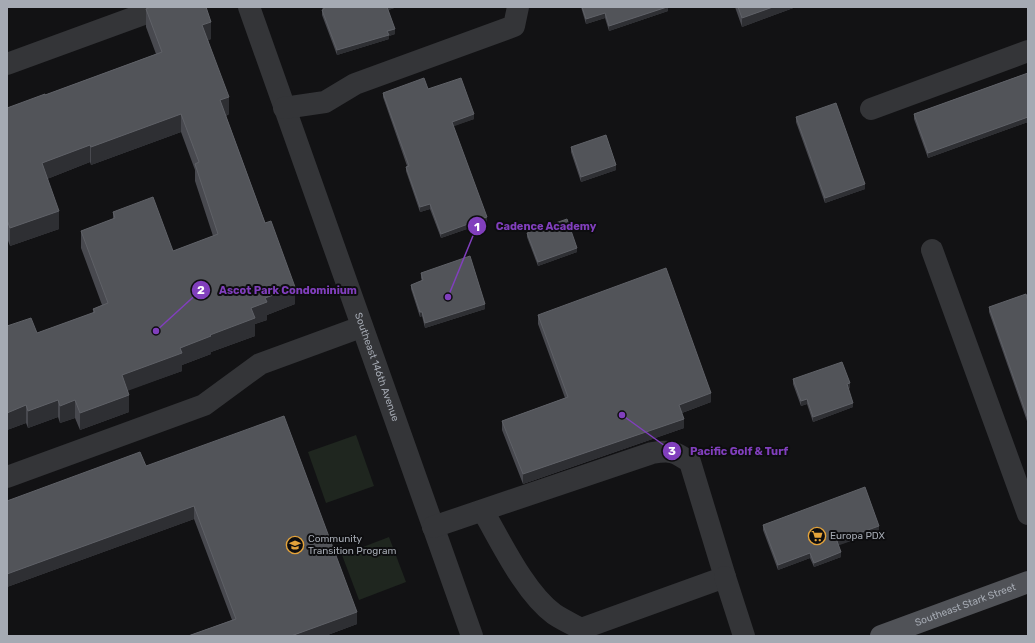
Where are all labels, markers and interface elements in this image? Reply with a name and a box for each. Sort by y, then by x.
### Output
callout: Cadence Academy [467,215,604,238]
text: 1 [474,220,480,234]
text: Cadence Academy [496,220,597,233]
callout: Ascot Park Condominium [191,279,365,302]
text: 2 [197,283,205,297]
text: Ascot Park Condominium [219,284,357,297]
street label: Southeast 146th Avenue [352,311,402,423]
callout: Pacific Golf & Turf [662,439,797,462]
text: 3 [668,444,676,458]
text: Pacific Golf & Turf [690,445,788,458]
supermarket icon: Europa PDX [807,526,827,546]
place label: Europa PDX [830,530,885,542]
place label: Community Transition Program [308,533,396,557]
school or university icon: Community Transition Program [285,535,305,555]
street label: Southeast Stark Street [913,581,1018,629]

